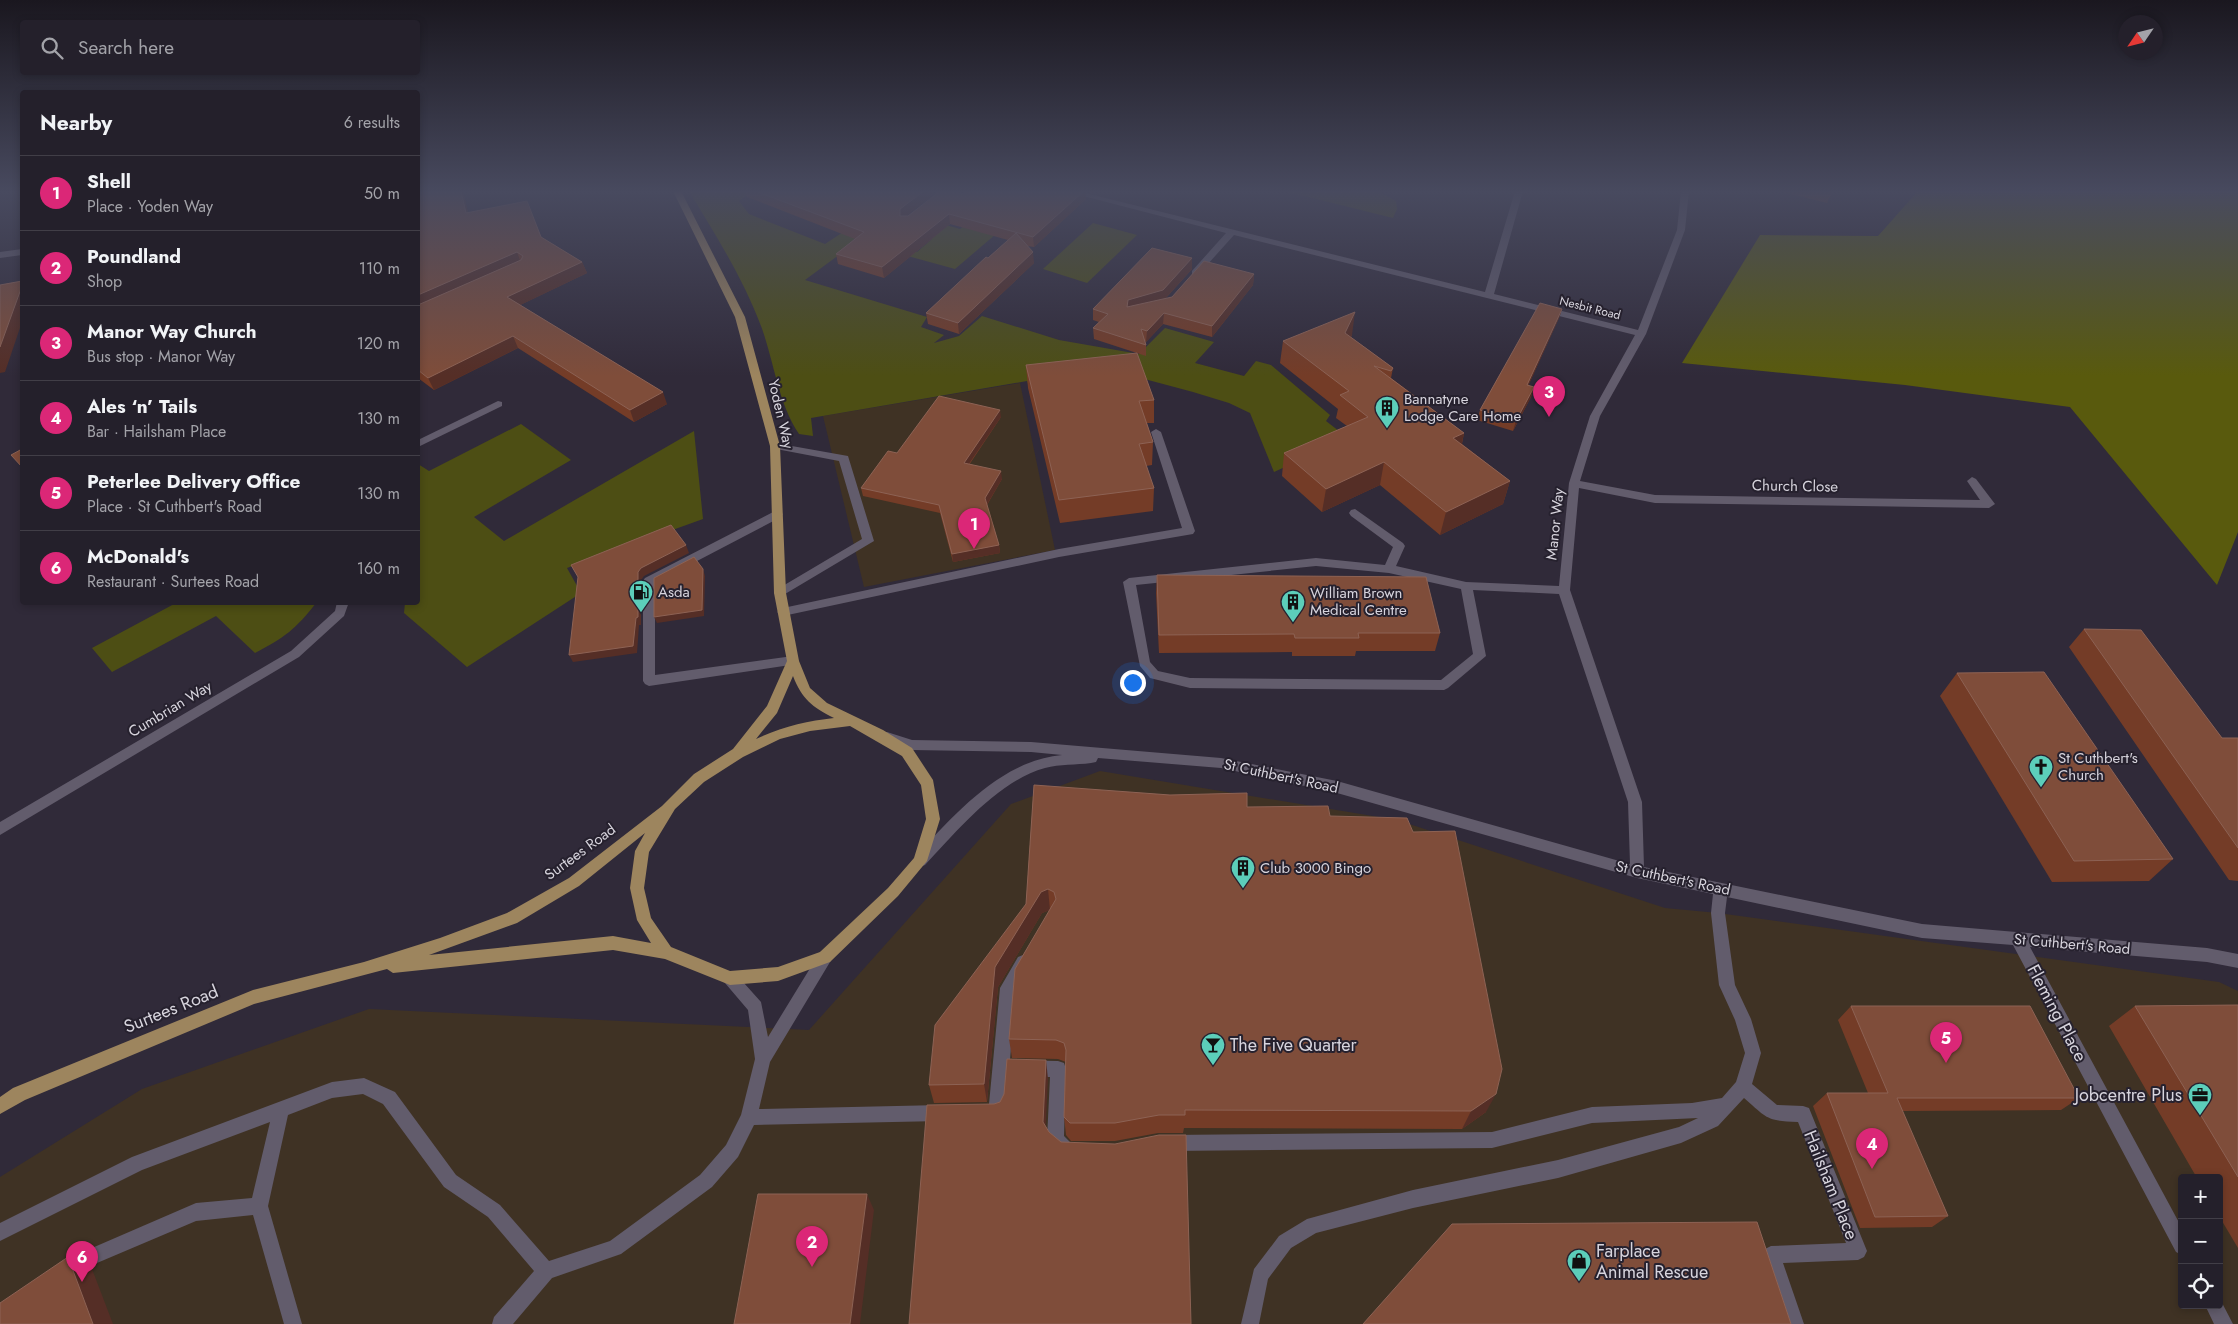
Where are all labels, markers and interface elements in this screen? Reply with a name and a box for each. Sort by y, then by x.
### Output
north arrow [2118,15,2163,60]
search box [20,20,420,75]
icon: search [38,34,66,62]
text: Search here [78,34,174,61]
text: Nearby [40,108,112,138]
text: 6 results [344,111,400,134]
text: Shell [87,168,131,195]
text: 1 [52,182,60,205]
text: 50 m [364,182,400,205]
text: Place · Yoden Way [87,195,213,218]
text: Poundland [87,243,181,270]
text: 2 [51,257,61,280]
text: 110 m [359,257,400,280]
text: Shop [87,270,122,293]
street label: Nesbit Road [1557,292,1623,324]
text: Manor Way Church [87,318,257,345]
text: 3 [51,332,61,355]
text: 120 m [357,332,400,355]
text: Bus stop · Manor Way [87,345,235,368]
pin: 3 [1533,376,1565,417]
street label: Yoden Way [762,377,800,451]
place label: Bannatyne Lodge Care Home [1404,388,1522,427]
text: Ales ‘n’ Tails [87,393,197,420]
building icon: Bannatyne Lodge Care Home [1374,395,1400,429]
text: 4 [50,407,62,430]
text: 130 m [357,407,400,430]
text: Bar · Hailsham Place [87,420,226,443]
text: Peterlee Delivery Office [87,468,300,495]
street label: Church Close [1752,474,1839,498]
text: 5 [51,482,61,505]
text: 130 m [357,482,400,505]
street label: Manor Way [1540,487,1570,561]
text: Place · St Cuthbert's Road [87,495,262,518]
pin: 1 [958,508,990,549]
text: McDonald's [87,543,189,570]
text: 6 [51,557,61,580]
text: 160 m [357,557,400,580]
text: Restaurant · Surtees Road [87,570,259,593]
fuel station icon: Asda [628,579,654,613]
place label: Asda [658,581,690,603]
place label: William Brown Medical Centre [1310,582,1407,621]
building icon: William Brown Medical Centre [1280,589,1306,623]
your location [1120,670,1146,696]
street label: Cumbrian Way [124,675,216,743]
place label: St Cuthbert's Church [2058,747,2138,786]
street label: St Cuthbert's Road [1222,753,1340,799]
church icon: St Cuthbert's Church [2028,754,2054,788]
street label: Surtees Road [540,819,620,885]
building icon: Club 3000 Bingo [1230,855,1256,889]
street label: St Cuthbert's Road [1614,855,1732,901]
place label: Club 3000 Bingo [1260,857,1371,879]
street label: St Cuthbert's Road [2013,928,2131,960]
street label: Fleming Place [2020,960,2094,1066]
street label: Surtees Road [120,978,222,1040]
pin: 5 [1930,1022,1962,1063]
bar icon: The Five Quarter [1200,1032,1226,1066]
place label: The Five Quarter [1230,1032,1358,1058]
place label: Jobcentre Plus [2073,1082,2182,1108]
office icon: Jobcentre Plus [2187,1082,2213,1116]
street label: Hailsham Place [1797,1126,1865,1244]
pin: 4 [1856,1128,1888,1169]
map controls [2178,1174,2223,1309]
button: + [2178,1174,2223,1219]
button: − [2178,1219,2223,1264]
pin: 2 [796,1226,828,1267]
place label: Farplace Animal Rescue [1596,1238,1708,1285]
pin: 6 [66,1241,98,1282]
shop icon: Farplace Animal Rescue [1566,1248,1592,1282]
button: locate [2178,1264,2223,1309]

